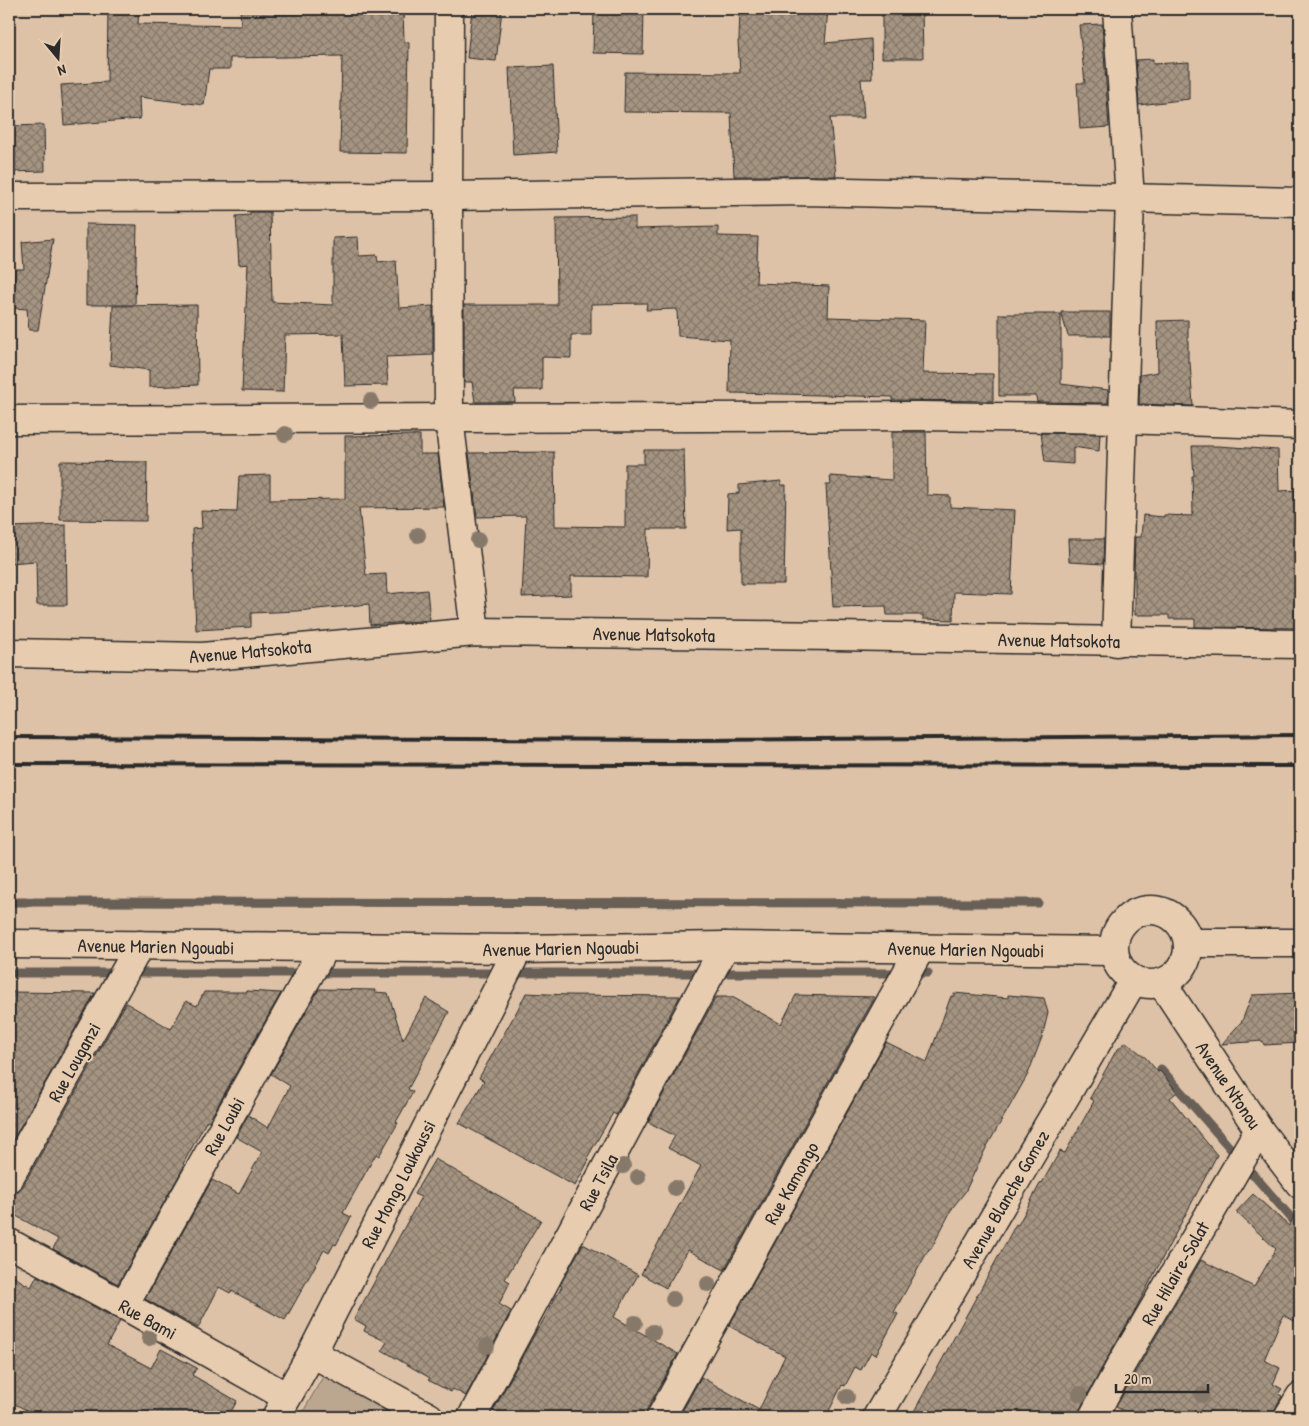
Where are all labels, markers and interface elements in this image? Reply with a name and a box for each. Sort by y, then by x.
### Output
north arrow [32,32,82,82]
text: N [55,61,69,81]
street label: Avenue Matsokota [593,620,716,648]
street label: Avenue Matsokota [998,626,1121,654]
street label: Avenue Matsokota [188,633,313,669]
street label: Avenue Marien Ngouabi [77,932,235,960]
street label: Avenue Marien Ngouabi [482,934,640,962]
street label: Avenue Marien Ngouabi [887,935,1045,963]
street label: Rue Louganzi [41,1017,107,1107]
street label: Avenue Ntonou [1190,1036,1268,1134]
street label: Rue Loubi [197,1092,251,1160]
street label: Rue Mongo Loukoussi [355,1115,441,1253]
street label: Avenue Blanche Gomez [955,1125,1055,1273]
street label: Rue Kamongo [758,1137,825,1229]
street label: Rue Tsila [572,1148,624,1215]
street label: Rue Hilaire-Solat [1135,1216,1215,1330]
street label: Rue Bami [114,1292,182,1346]
scale bar [1116,1361,1209,1393]
text: 20 m [1124,1368,1151,1389]

